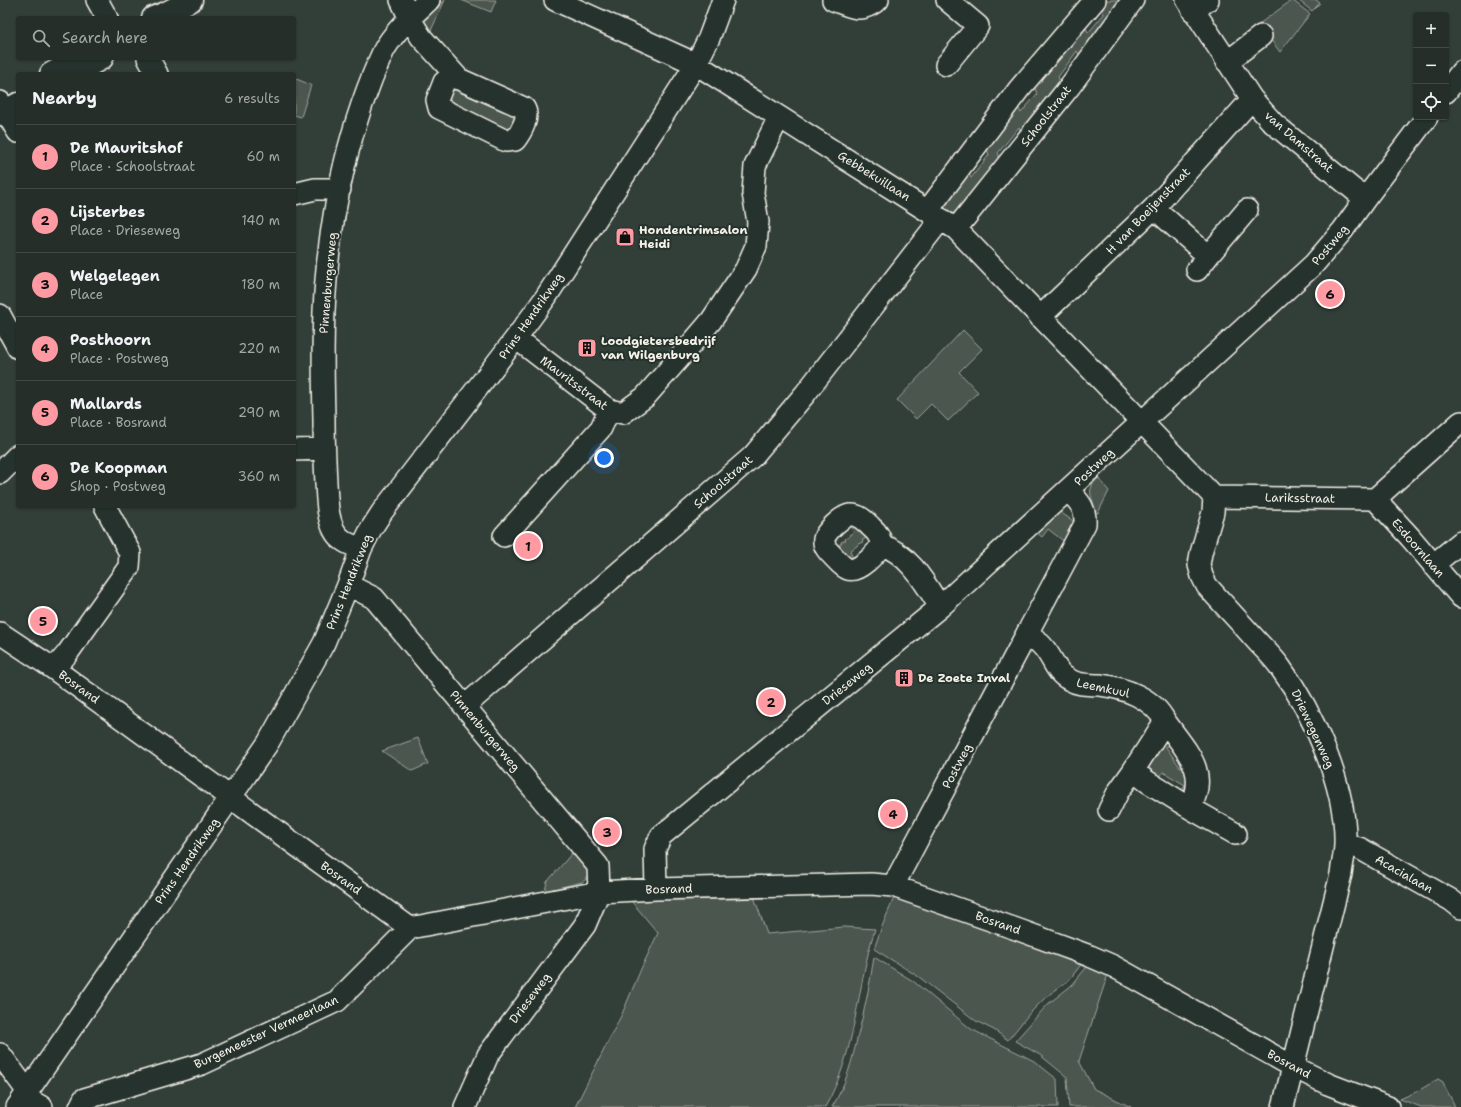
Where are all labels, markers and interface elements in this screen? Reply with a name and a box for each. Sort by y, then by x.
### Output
map controls [1413,12,1449,120]
button: + [1413,12,1449,48]
search box [16,16,296,60]
icon: search [30,27,52,49]
text: Search here [62,28,148,48]
button: − [1413,48,1449,84]
street label: Schoolstraat [1017,82,1075,150]
button: locate [1413,84,1449,120]
text: Nearby [32,87,97,109]
text: 6 results [224,90,280,107]
street label: van Damstraat [1261,108,1337,176]
text: De Mauritshof [70,138,183,158]
street label: Gebbekuillaan [835,147,913,205]
text: 1 [42,148,48,165]
text: 60 m [247,148,280,165]
text: Place · Schoolstraat [70,158,195,175]
street label: H van Boeijenstraat [1102,164,1194,258]
text: Lijsterbes [70,202,145,222]
text: 2 [40,212,50,229]
text: 140 m [241,212,280,229]
street label: Postweg [1308,221,1352,269]
text: Place · Drieseweg [70,222,180,239]
place label: Hondentrimsalon Heidi [639,222,747,252]
shop icon: Hondentrimsalon Heidi [614,226,636,248]
street label: Pinnenburgerweg [316,232,340,334]
text: Welgelegen [70,266,160,286]
street label: Prins Hendrikweg [495,270,567,362]
text: 3 [40,276,50,293]
text: 180 m [241,276,280,293]
pin: 6 [1317,279,1343,309]
text: Place [70,286,103,303]
text: Posthoorn [70,330,151,350]
place label: Loodgietersbedrijf van Wilgenburg [601,333,716,363]
building icon: Loodgietersbedrijf van Wilgenburg [576,337,598,359]
text: 4 [40,340,50,357]
text: 220 m [238,340,280,357]
text: Place · Postweg [70,350,169,367]
street label: Mauritsstraat [537,352,611,414]
text: Mallards [70,394,142,414]
text: 5 [41,404,49,421]
text: 290 m [238,404,280,421]
text: Place · Bosrand [70,414,167,431]
street label: Postweg [1071,444,1117,490]
your location [594,448,614,468]
street label: Schoolstraat [690,452,756,512]
text: De Koopman [70,458,167,478]
text: 6 [40,468,50,485]
text: 360 m [238,468,280,485]
text: Shop · Postweg [70,478,166,495]
street label: Lariksstraat [1265,489,1335,507]
street label: Esdoornlaan [1388,515,1448,581]
pin: 1 [515,531,541,561]
street label: Prins Hendrikweg [322,532,376,632]
pin: 5 [30,606,56,636]
street label: Drieseweg [819,659,875,709]
street label: Bosrand [55,667,103,708]
building icon: De Zoete Inval [893,667,915,689]
place label: De Zoete Inval [918,670,1010,686]
street label: Leemkuul [1075,675,1132,702]
street label: Pinnenburgerweg [446,687,524,775]
pin: 2 [758,687,784,717]
street label: Driewegenweg [1288,687,1338,771]
street label: Postweg [938,741,976,791]
pin: 4 [880,799,906,829]
street label: Prins Hendrikweg [151,815,223,907]
pin: 3 [594,817,620,847]
street label: Acacialaan [1372,851,1436,897]
street label: Bosrand [317,858,365,899]
street label: Bosrand [645,880,693,898]
street label: Bosrand [973,908,1023,938]
street label: Drieseweg [506,969,554,1027]
street label: Burgemeester Vermeerlaan [191,992,341,1072]
street label: Bosrand [1264,1046,1314,1082]

